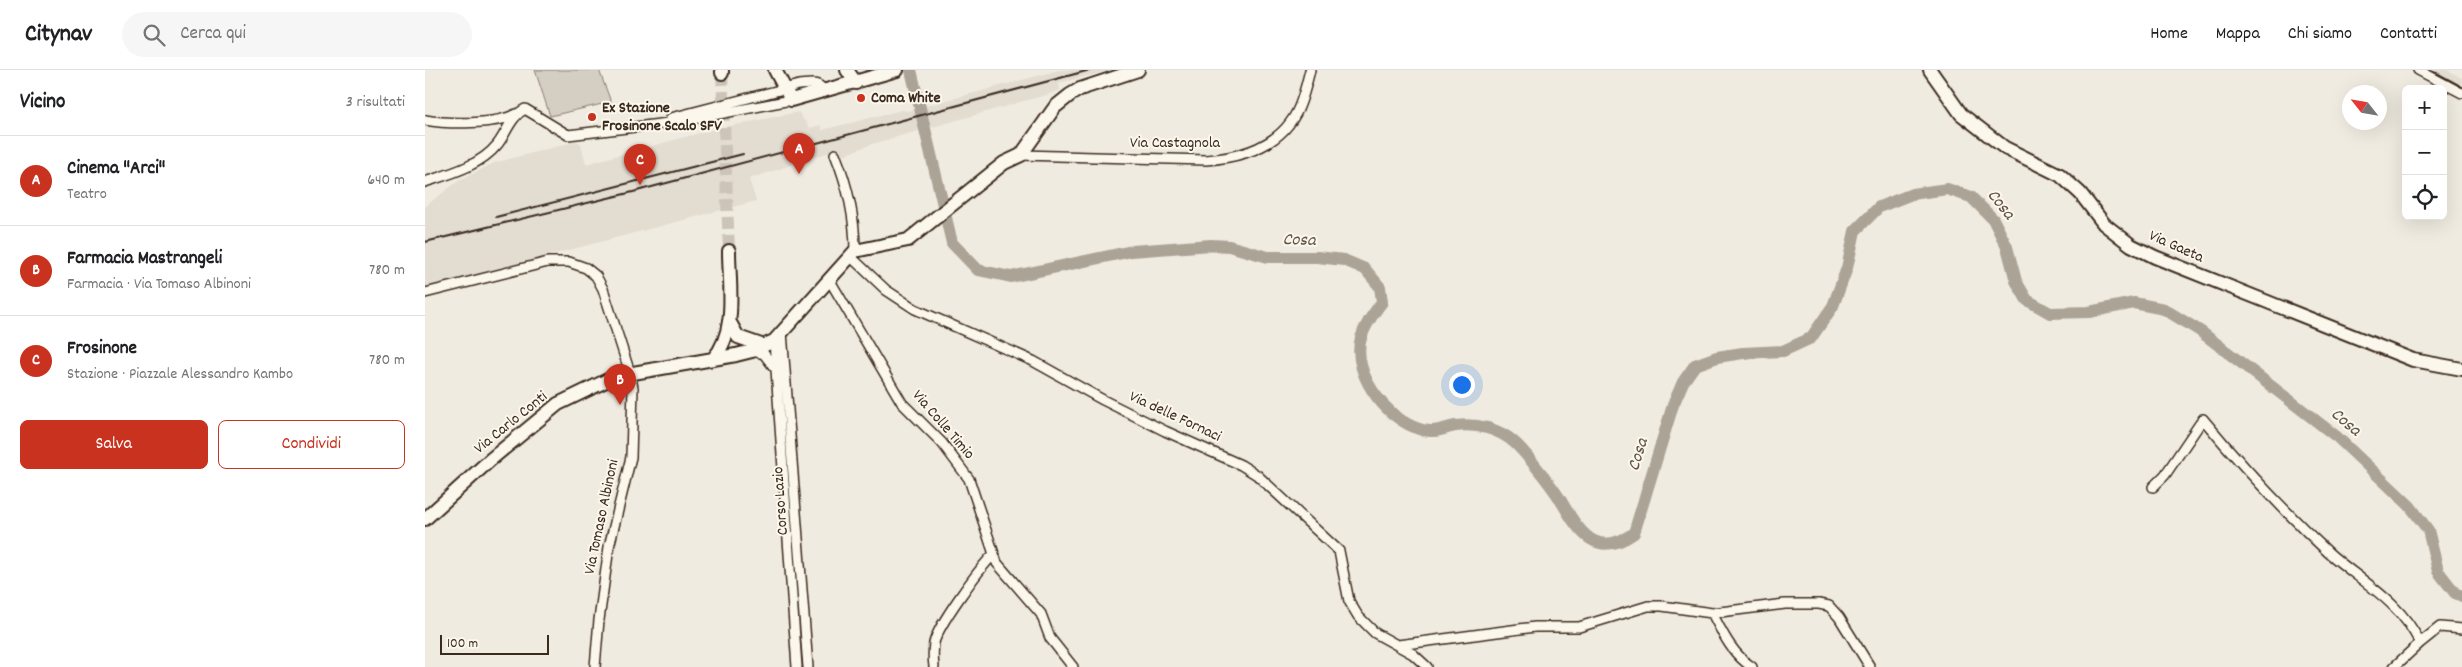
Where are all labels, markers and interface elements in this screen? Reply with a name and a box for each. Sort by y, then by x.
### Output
search box [122,12,472,57]
text: Citynav [25,18,92,52]
icon: search [140,21,168,49]
text: Cerca qui [180,21,246,48]
text: Home [2150,22,2188,47]
text: Mappa [2216,22,2260,47]
text: Chi siamo [2288,22,2352,47]
text: Contatti [2380,22,2437,47]
north arrow [2342,85,2387,130]
map controls [2402,85,2447,220]
button: + [2402,85,2447,130]
place label: Coma White [871,87,941,110]
text: Vicino [20,88,65,118]
text: 3 risultati [346,91,405,114]
marker: Coma White [855,92,867,104]
place label: Ex Stazione Frosinone Scalo SFV [602,97,722,138]
marker: Ex Stazione Frosinone Scalo SFV [586,111,598,123]
button: − [2402,130,2447,175]
street label: Via Castagnola [1130,132,1221,155]
pin: A [783,133,815,174]
pin: C [624,144,656,185]
text: Cinema "Arci" [67,156,165,183]
text: A [32,169,40,192]
text: 640 m [367,169,405,192]
button: locate [2402,175,2447,220]
text: Teatro [67,183,107,206]
water label: Cosa [1980,184,2021,227]
street label: Via Gaeta [2145,225,2208,269]
water label: Cosa [1282,228,1317,254]
text: Farmacia Mastrangeli [67,246,222,273]
text: B [32,259,40,282]
text: 780 m [369,259,405,282]
text: Farmacia · Via Tomaso Albinoni [67,273,251,296]
text: Frosinone [67,336,137,363]
text: C [32,349,40,372]
text: 780 m [369,349,405,372]
text: Stazione · Piazzale Alessandro Kambo [67,363,293,386]
pin: B [604,364,636,405]
your location [1449,372,1475,398]
street label: Via Colle Timio [906,385,980,465]
street label: Via Carlo Conti [469,386,553,460]
street label: Via delle Fornaci [1125,386,1225,448]
water label: Cosa [2324,403,2367,444]
button: Salva [20,420,208,469]
button: Condividi [218,420,405,469]
water label: Cosa [1622,434,1656,474]
street label: Via Tomaso Albinoni [579,457,625,577]
street label: Corso Lazio [767,466,795,536]
scale bar [440,632,549,655]
text: 100 m [447,634,478,654]

